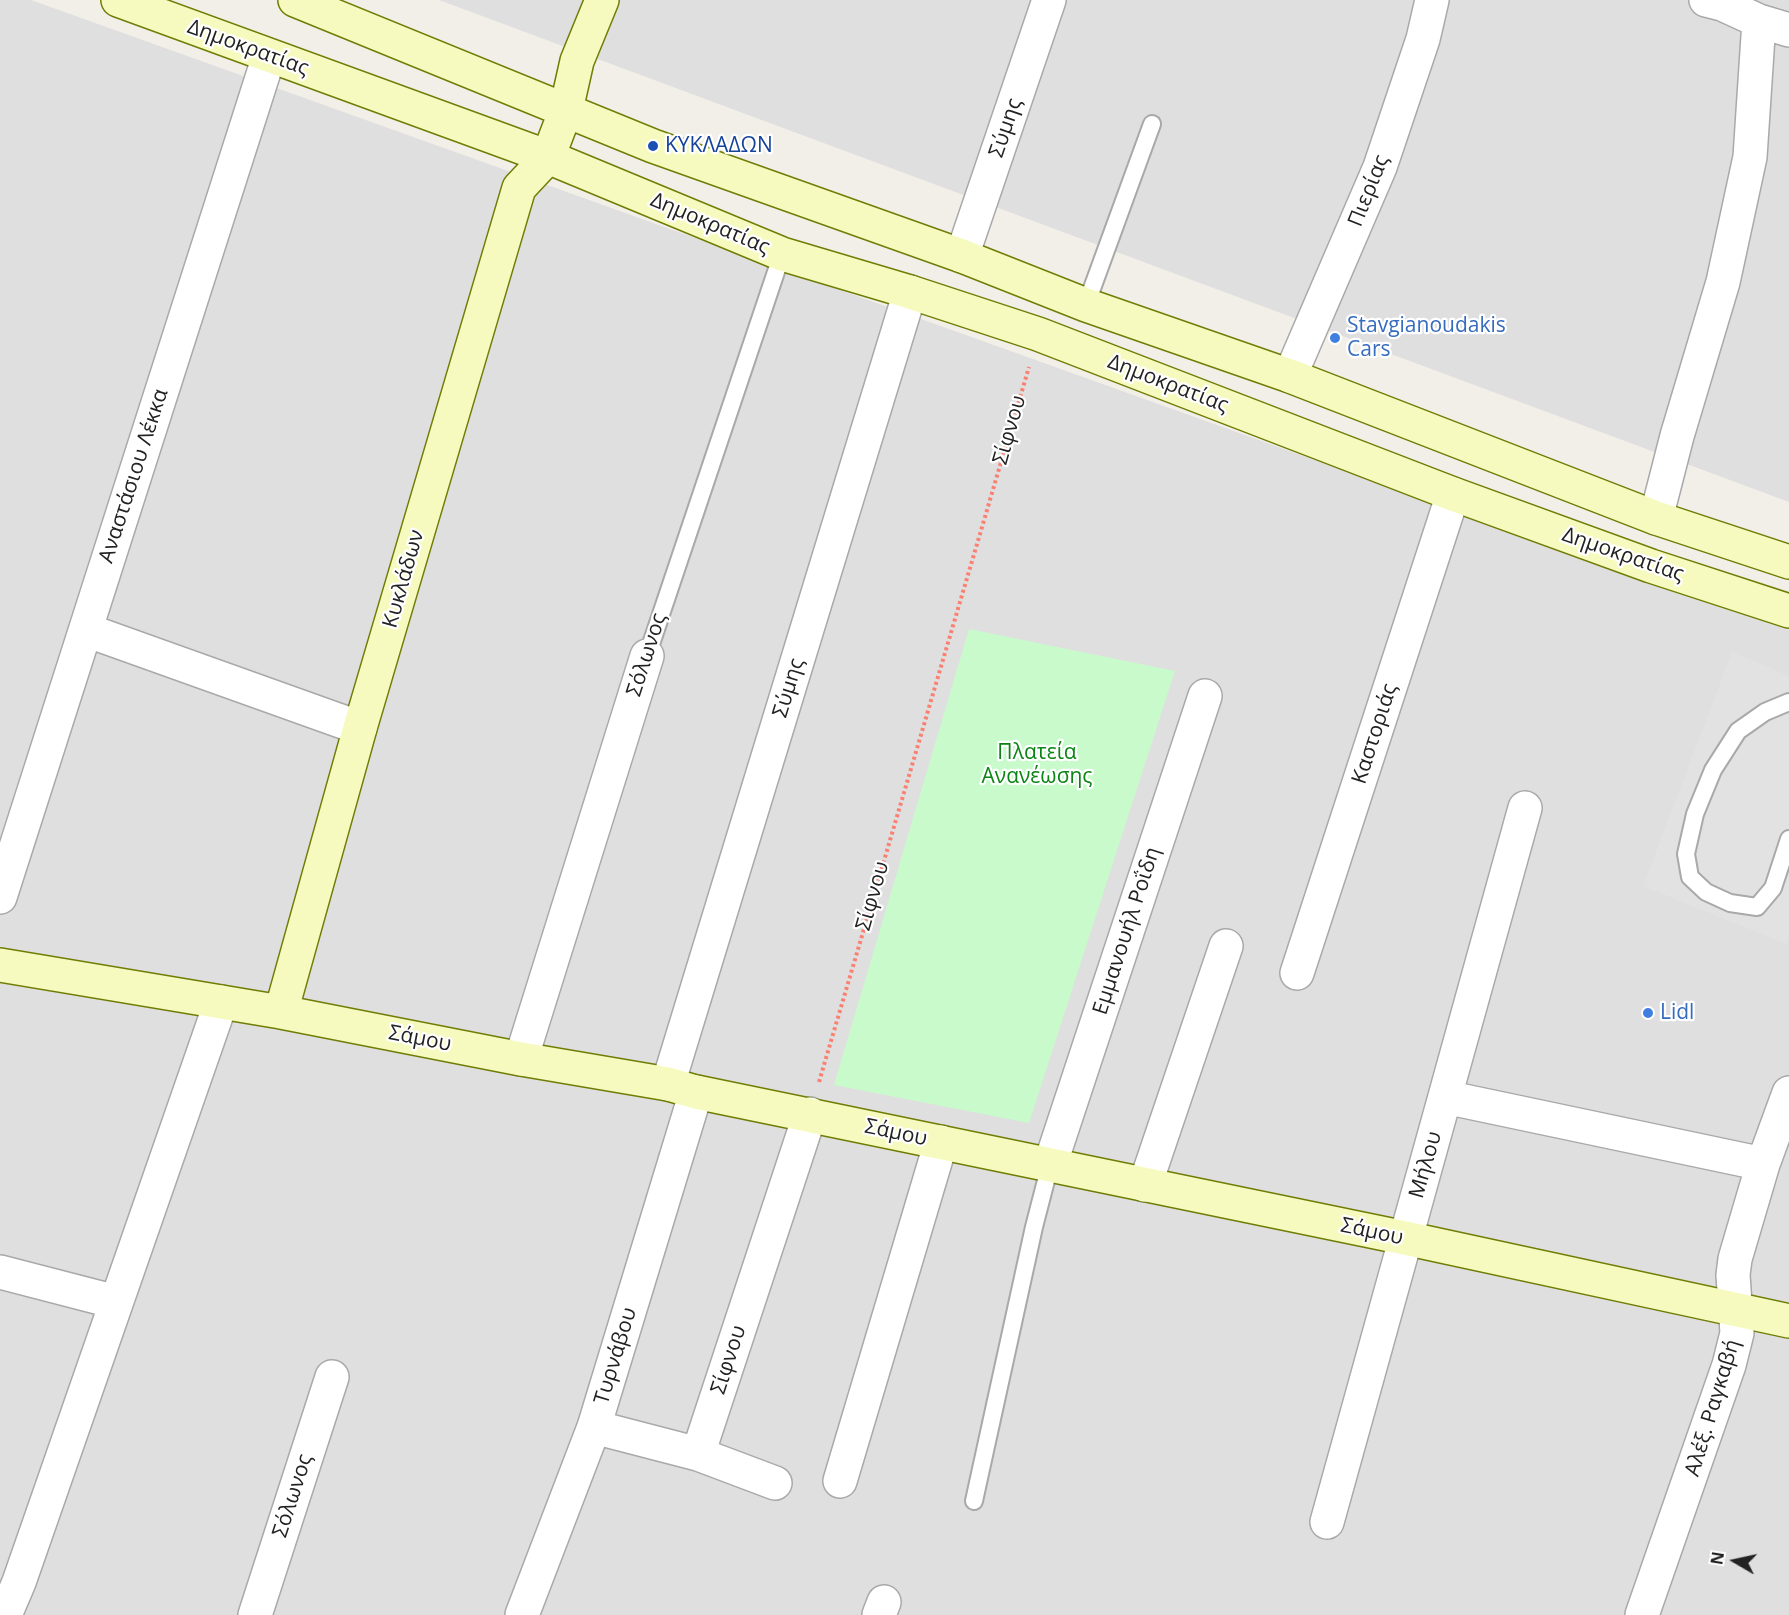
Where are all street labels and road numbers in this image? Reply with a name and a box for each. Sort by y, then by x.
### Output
street label: Δημοκρατίας [184,14,312,82]
street label: Σύμης [984,95,1028,161]
street label: Πιερίας [1343,151,1395,231]
street label: Δημοκρατίας [647,188,773,260]
street label: Δημοκρατίας [1104,349,1232,419]
street label: Αναστάσιου Λέκκα [94,386,174,566]
street label: Σίφνου [988,392,1032,468]
street label: Δημοκρατίας [1559,522,1687,588]
street label: Κυκλάδων [378,527,430,631]
street label: Σόλωνος [622,610,672,700]
street label: Σύμης [768,655,810,721]
street label: Καστοριάς [1347,681,1403,787]
street label: Εμμανουήλ Ροΐδη [1088,844,1166,1018]
street label: Σίφνου [851,858,895,934]
street label: Σάμου [387,1021,453,1057]
street label: Σάμου [862,1114,930,1152]
street label: Μήλου [1404,1129,1448,1201]
street label: Σάμου [1338,1213,1406,1251]
street label: Τυρνάβου [589,1305,643,1407]
street label: Σίφνου [706,1322,752,1398]
street label: Αλέξ. Ραγκαβή [1680,1337,1746,1479]
street label: Σόλωνος [268,1451,318,1541]

